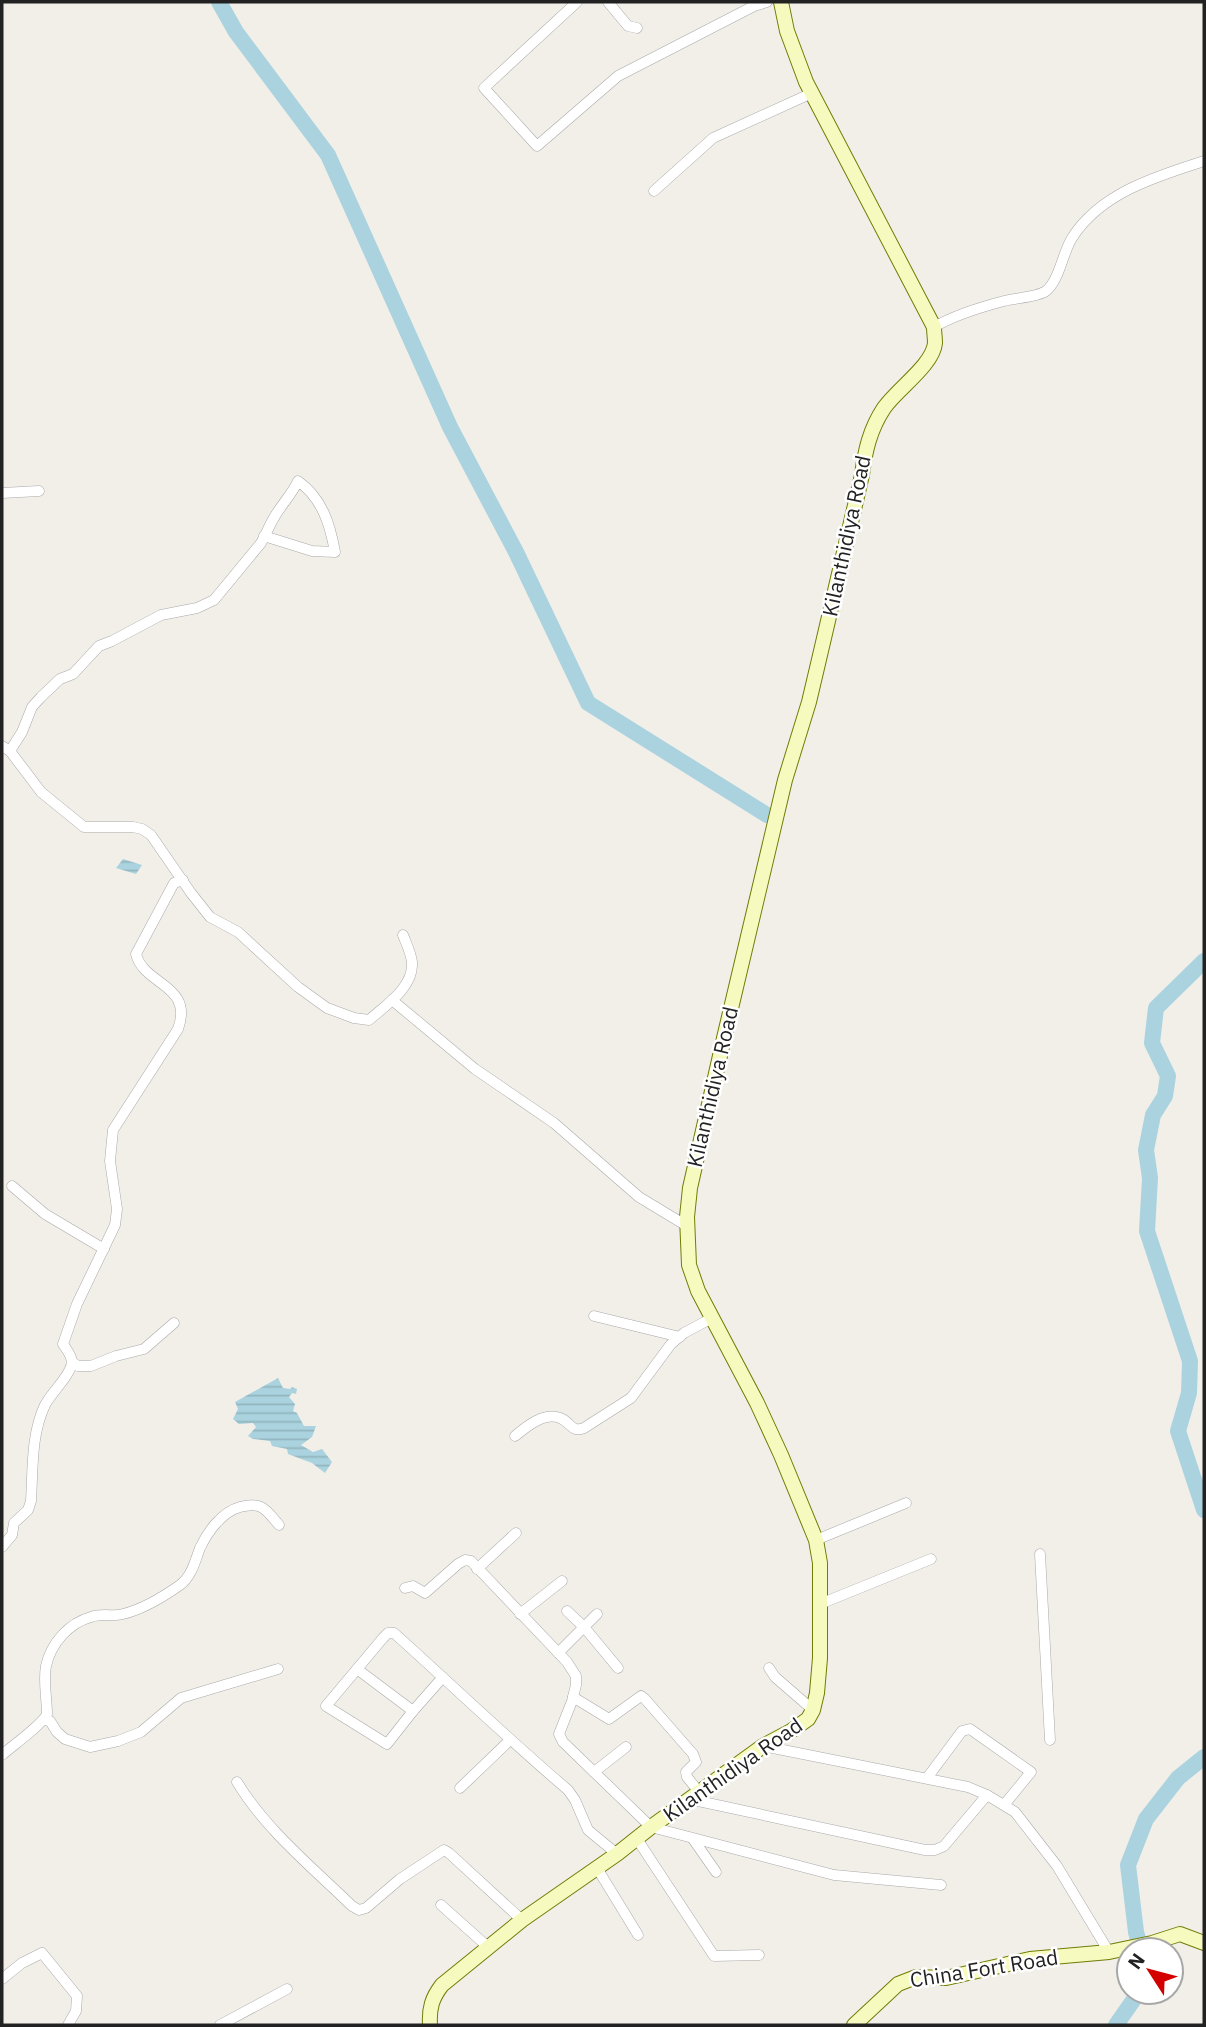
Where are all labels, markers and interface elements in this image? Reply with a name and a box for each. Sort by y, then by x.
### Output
street label: Kilanthidiya Road [815,453,877,619]
street label: Kilanthidiya Road [680,1004,744,1170]
street label: Kilanthidiya Road [657,1711,808,1828]
north arrow [1115,1936,1185,2006]
street label: China Fort Road [908,1942,1060,1994]
text: N [1122,1948,1150,1974]

